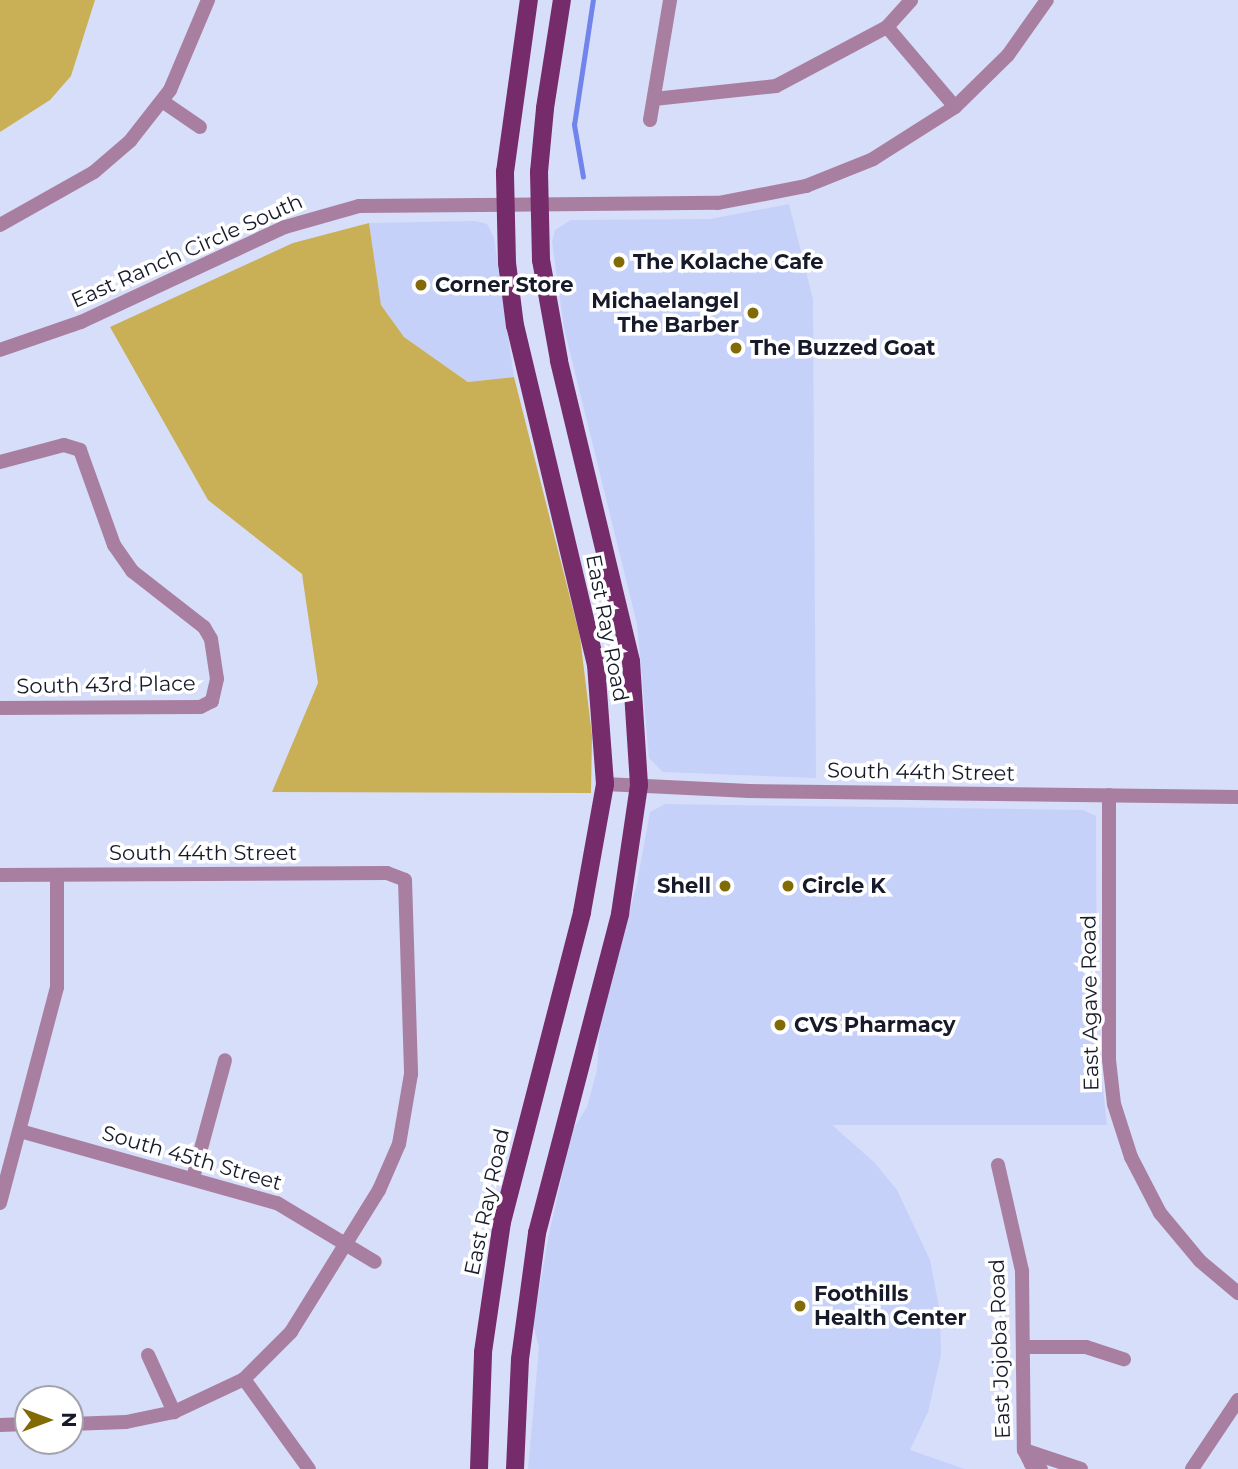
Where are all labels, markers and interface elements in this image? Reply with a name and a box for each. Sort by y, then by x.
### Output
street label: East Ranch Circle South [67,189,307,313]
place label: The Kolache Cafe [633,249,823,275]
marker: The Kolache Cafe [611,254,627,270]
place label: Corner Store [435,272,573,298]
marker: Corner Store [413,277,429,293]
place label: Michaelangel The Barber [591,288,739,338]
marker: Michaelangel The Barber [745,305,761,321]
place label: The Buzzed Goat [750,335,935,361]
marker: The Buzzed Goat [728,340,744,356]
street label: East Ray Road [580,552,634,704]
street label: South 43rd Place [16,671,196,699]
street label: South 44th Street [827,758,1015,786]
street label: South 44th Street [109,840,297,866]
place label: Shell [657,873,711,899]
place label: Circle K [802,873,886,899]
marker: Shell [717,878,733,894]
marker: Circle K [780,878,796,894]
street label: East Agave Road [1076,915,1104,1091]
place label: CVS Pharmacy [794,1012,956,1038]
marker: CVS Pharmacy [772,1017,788,1033]
street label: South 45th Street [99,1120,285,1196]
street label: East Ray Road [459,1126,515,1278]
street label: East Jojoba Road [984,1259,1016,1439]
place label: Foothills Health Center [814,1281,966,1331]
marker: Foothills Health Center [792,1298,808,1314]
north arrow [14,1385,84,1455]
text: N [57,1412,80,1428]

